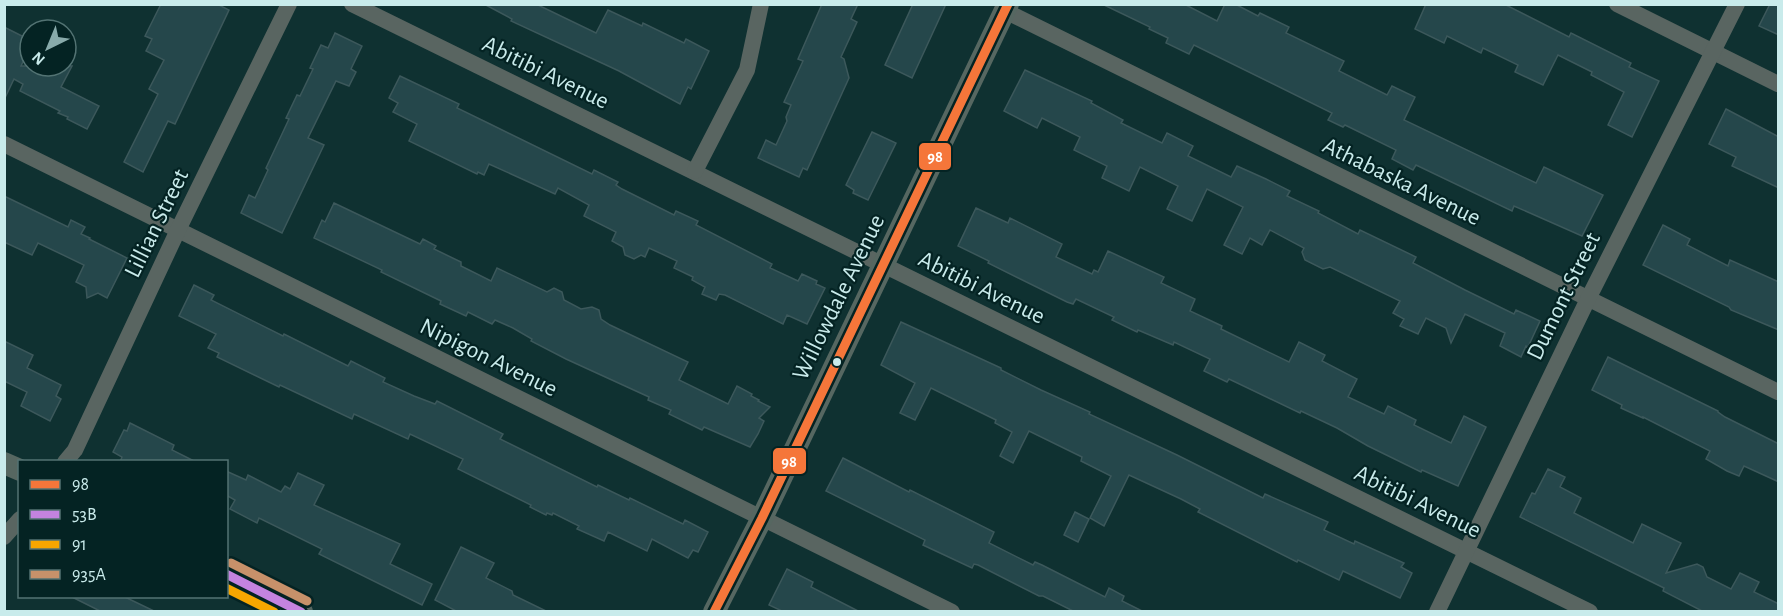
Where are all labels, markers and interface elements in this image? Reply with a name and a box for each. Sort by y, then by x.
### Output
north arrow [18,18,78,78]
street label: Abitibi Avenue [478,32,613,114]
text: N [29,49,48,68]
street label: Athabaska Avenue [1319,133,1484,230]
line badge: 98 [918,142,952,171]
text: 98 [927,149,943,165]
street label: Lillian Street [120,165,194,281]
street label: Willowdale Avenue [788,211,889,384]
street label: Dumont Street [1523,229,1605,364]
street label: Abitibi Avenue [914,247,1049,329]
street label: Nipigon Avenue [416,314,561,402]
unlabelled marker [831,356,843,368]
line badge: 98 [772,447,807,475]
text: 98 [781,454,797,470]
legend [18,460,228,598]
street label: Abitibi Avenue [1350,461,1485,543]
text: 98 [72,476,89,494]
text: 53B [72,506,97,524]
text: 91 [72,536,87,554]
text: 935A [72,566,106,584]

